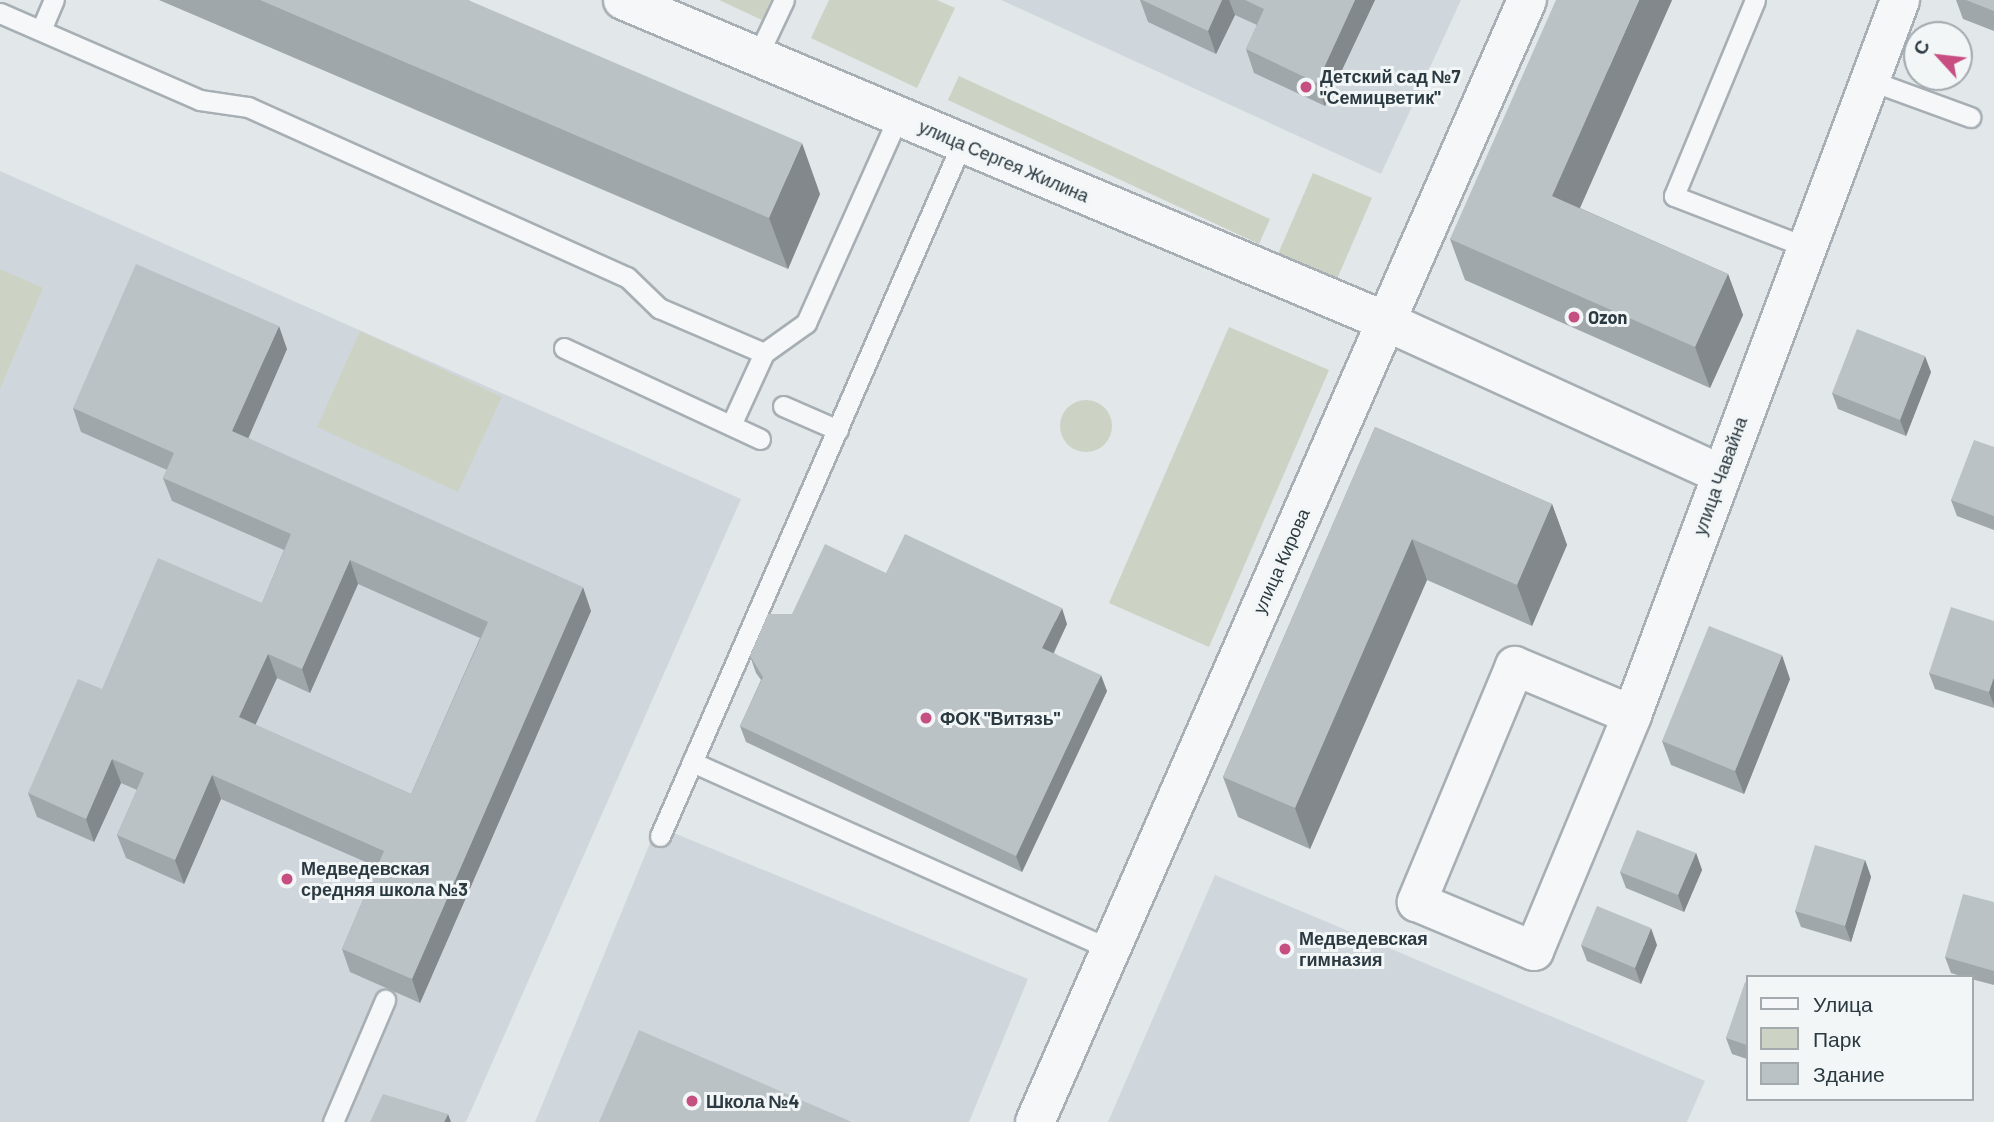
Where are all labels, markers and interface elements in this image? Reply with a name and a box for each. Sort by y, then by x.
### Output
north arrow [1903,21,1973,91]
text: С [1907,36,1934,58]
place label: Детский сад №7 "Семицветик" [1320,66,1460,108]
marker: Детский сад №7 "Семицветик" [1298,79,1314,95]
street label: улица Сергея Жилина [916,115,1092,207]
place label: Ozon [1588,306,1627,328]
marker: Ozon [1566,309,1582,325]
street label: улица Чавайна [1689,414,1751,538]
street label: улица Кирова [1248,505,1314,617]
place label: ФОК "Витязь" [940,707,1060,729]
marker: ФОК "Витязь" [918,710,934,726]
place label: Медведевская средняя школа №3 [301,858,468,900]
marker: Медведевская средняя школа №3 [279,871,295,887]
place label: Медведевская гимназия [1299,928,1428,970]
marker: Медведевская гимназия [1277,941,1293,957]
legend [1745,975,1973,1101]
text: Улица [1813,991,1873,1016]
text: Парк [1813,1026,1861,1051]
text: Здание [1813,1061,1885,1086]
place label: Школа №4 [706,1090,799,1112]
marker: Школа №4 [684,1093,700,1109]

